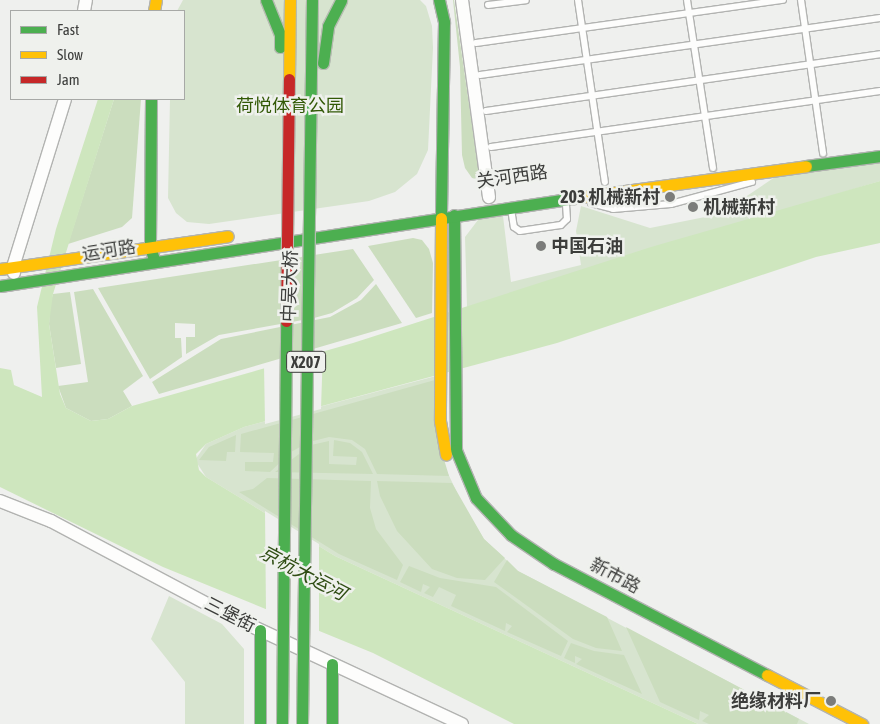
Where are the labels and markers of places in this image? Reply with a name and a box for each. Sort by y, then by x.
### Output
place label: 203 机械新村 [560,186,660,208]
marker: 203 机械新村 [664,191,676,203]
place label: 机械新村 [703,196,775,218]
marker: 机械新村 [687,201,699,213]
place label: 中国石油 [551,235,623,257]
marker: 中国石油 [535,240,547,252]
place label: 绝缘材料厂 [731,690,821,712]
marker: 绝缘材料厂 [825,695,837,707]

